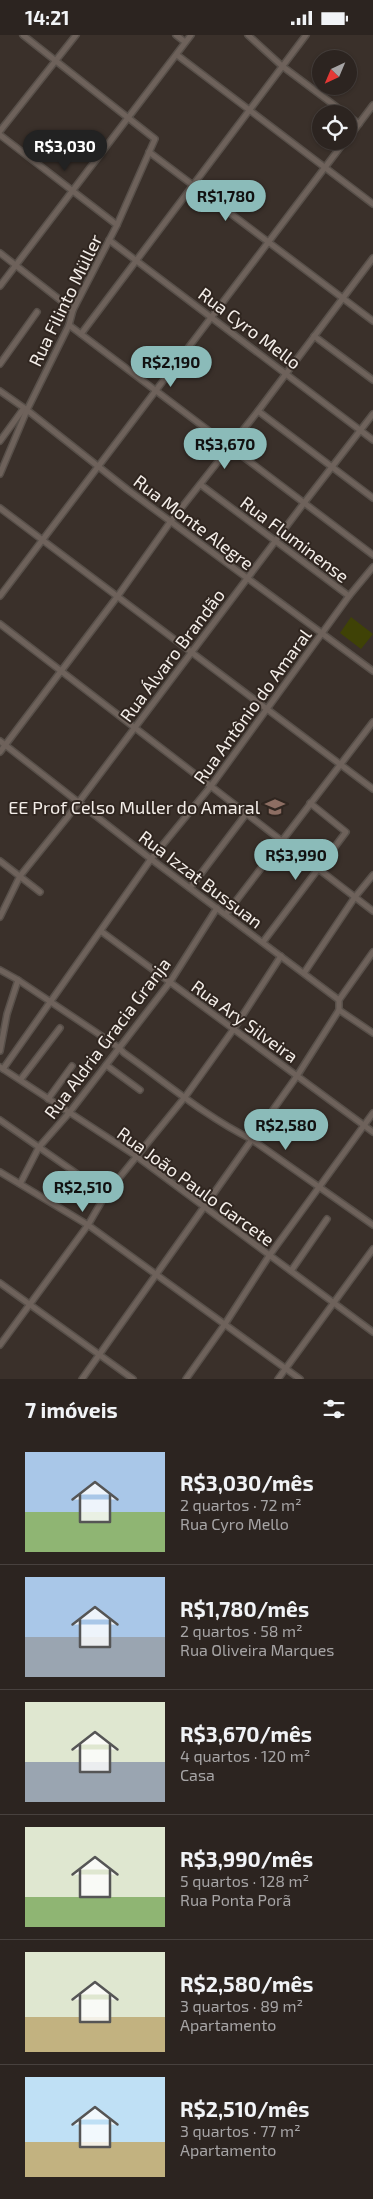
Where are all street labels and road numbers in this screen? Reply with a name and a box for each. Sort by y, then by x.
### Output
street label: Rua Filinto Müller [23,230,107,370]
street label: Rua Cyro Mello [194,282,306,374]
street label: Rua Monte Alegre [130,470,258,574]
street label: Rua Fluminense [236,491,354,587]
street label: Rua Álvaro Brandão [115,584,229,726]
street label: Rua Antônio do Amaral [188,624,316,788]
street label: Rua Izzat Bussuan [135,825,267,933]
street label: Rua Aldria Gracia Granja [39,953,175,1123]
street label: Rua Ary Silveira [187,975,303,1067]
street label: Rua João Paulo Garcete [113,1122,279,1250]

